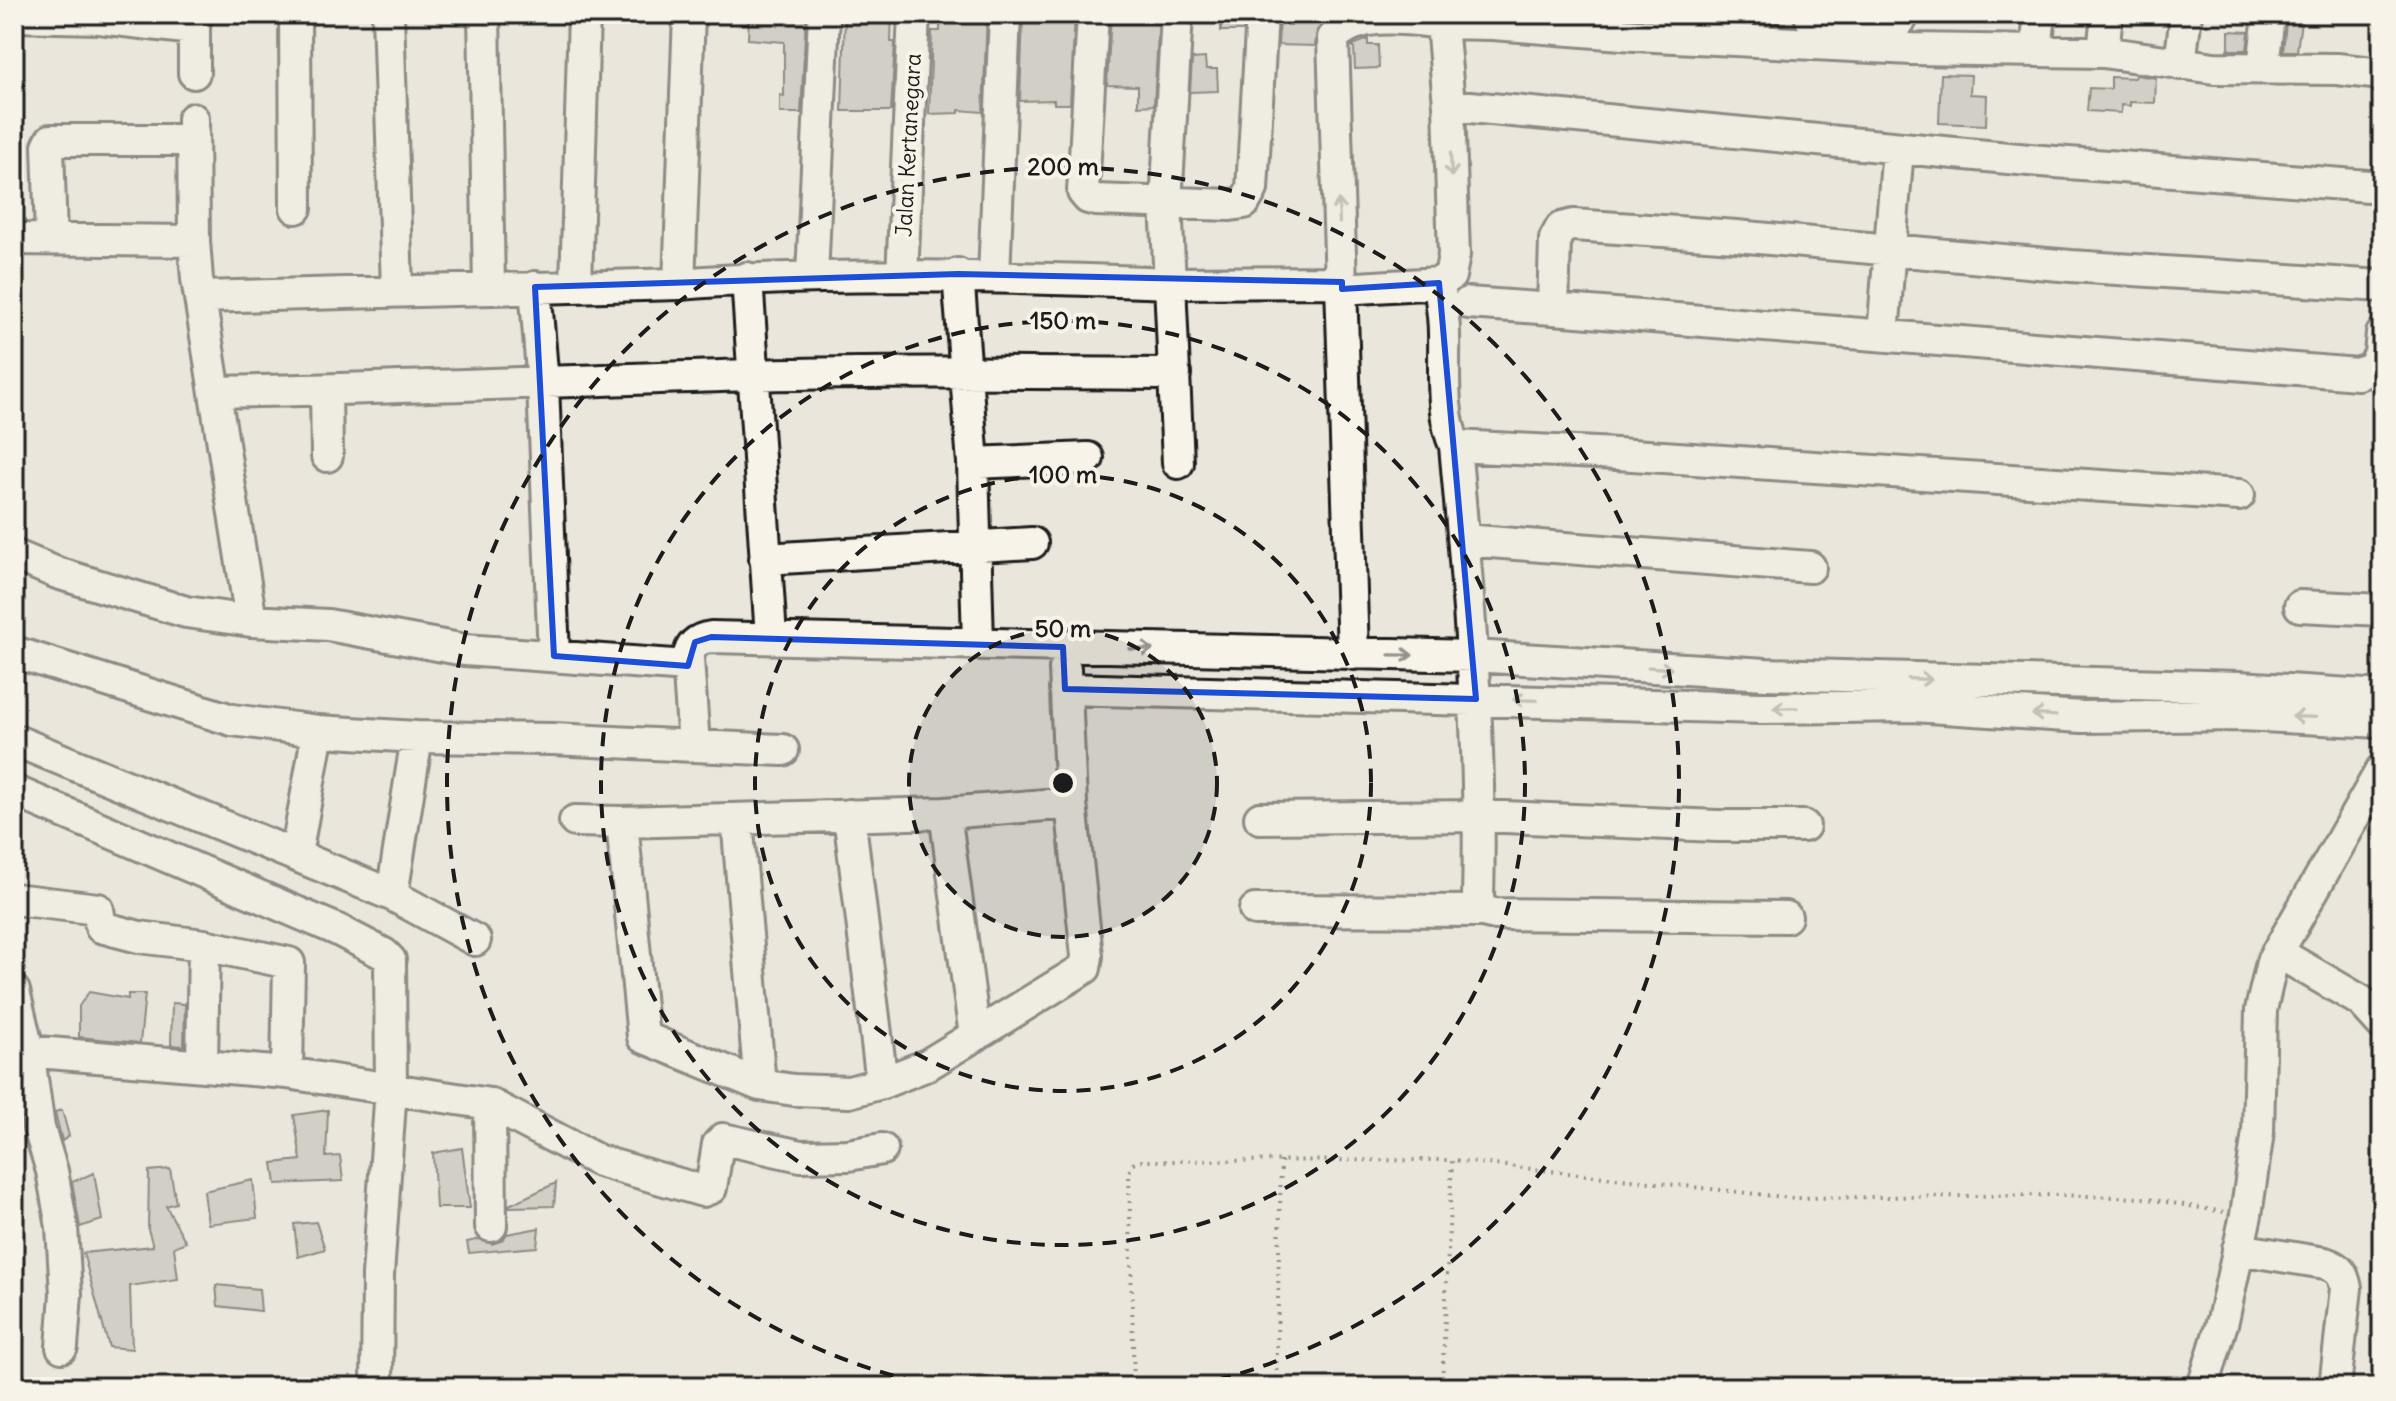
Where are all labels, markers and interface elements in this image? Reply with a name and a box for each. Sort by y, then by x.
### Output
street label: Jalan Kertanegara [889,53,927,237]
text: 200 m [1027,151,1099,181]
one-way arrow [1444,151,1459,178]
one-way arrow [1332,198,1347,225]
text: 150 m [1030,305,1096,335]
text: 100 m [1029,459,1097,489]
text: 50 m [1035,613,1091,643]
one-way arrow [1127,641,1154,656]
one-way arrow [1387,647,1414,663]
one-way arrow [1646,661,1673,676]
one-way arrow [1906,671,1933,686]
one-way arrow [1512,693,1539,708]
one-way arrow [1772,700,1799,715]
one-way arrow [2031,707,2058,722]
one-way arrow [2291,710,2318,725]
centre of rings [1049,769,1077,797]

